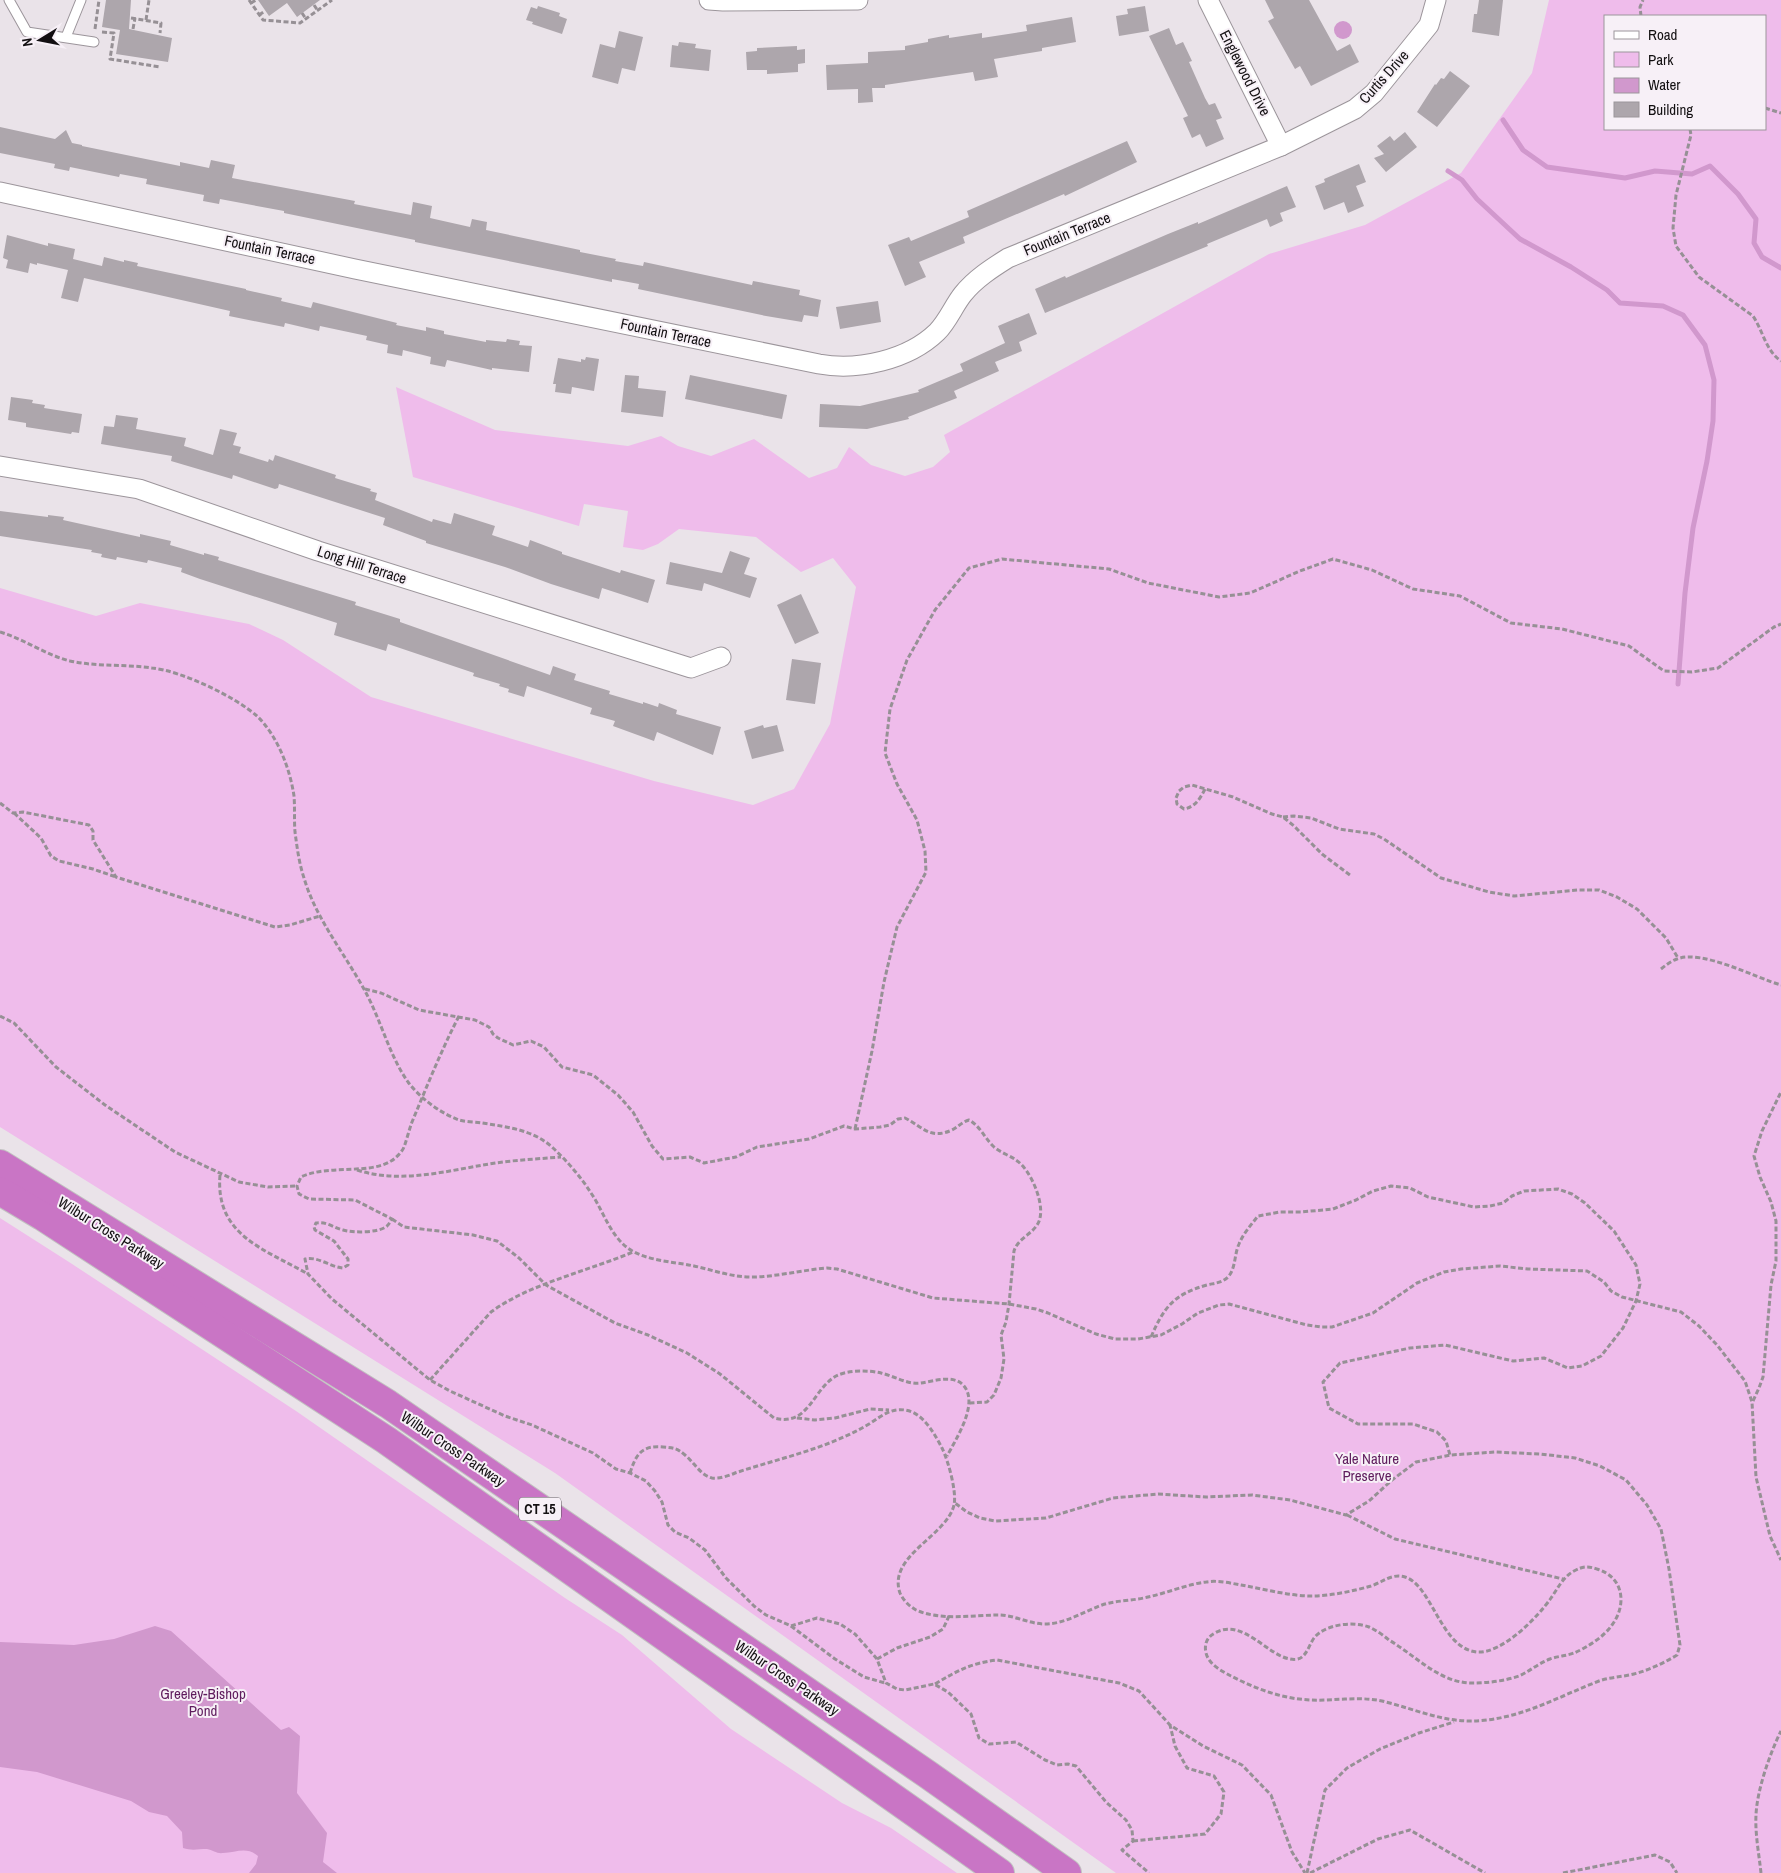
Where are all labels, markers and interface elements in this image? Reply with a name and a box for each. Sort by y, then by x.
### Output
north arrow [15,15,65,65]
legend [1604,15,1766,130]
text: Road [1648,24,1677,45]
street label: Englewood Drive [1215,26,1276,119]
text: N [18,37,37,48]
street label: Curtis Drive [1354,45,1413,108]
text: Park [1648,49,1674,70]
text: Water [1648,74,1680,95]
text: Building [1648,99,1693,120]
street label: Fountain Terrace [1020,206,1114,261]
street label: Fountain Terrace [223,230,318,269]
street label: Fountain Terrace [619,313,714,352]
street label: Long Hill Terrace [315,540,410,589]
street label: Wilbur Cross Parkway [54,1191,169,1274]
street label: Wilbur Cross Parkway [397,1406,510,1492]
park label: Yale Nature Preserve [1335,1448,1399,1486]
road number: CT 15 [519,1498,561,1520]
street label: Wilbur Cross Parkway [731,1635,844,1721]
park label: Greeley-Bishop Pond [160,1683,246,1721]

